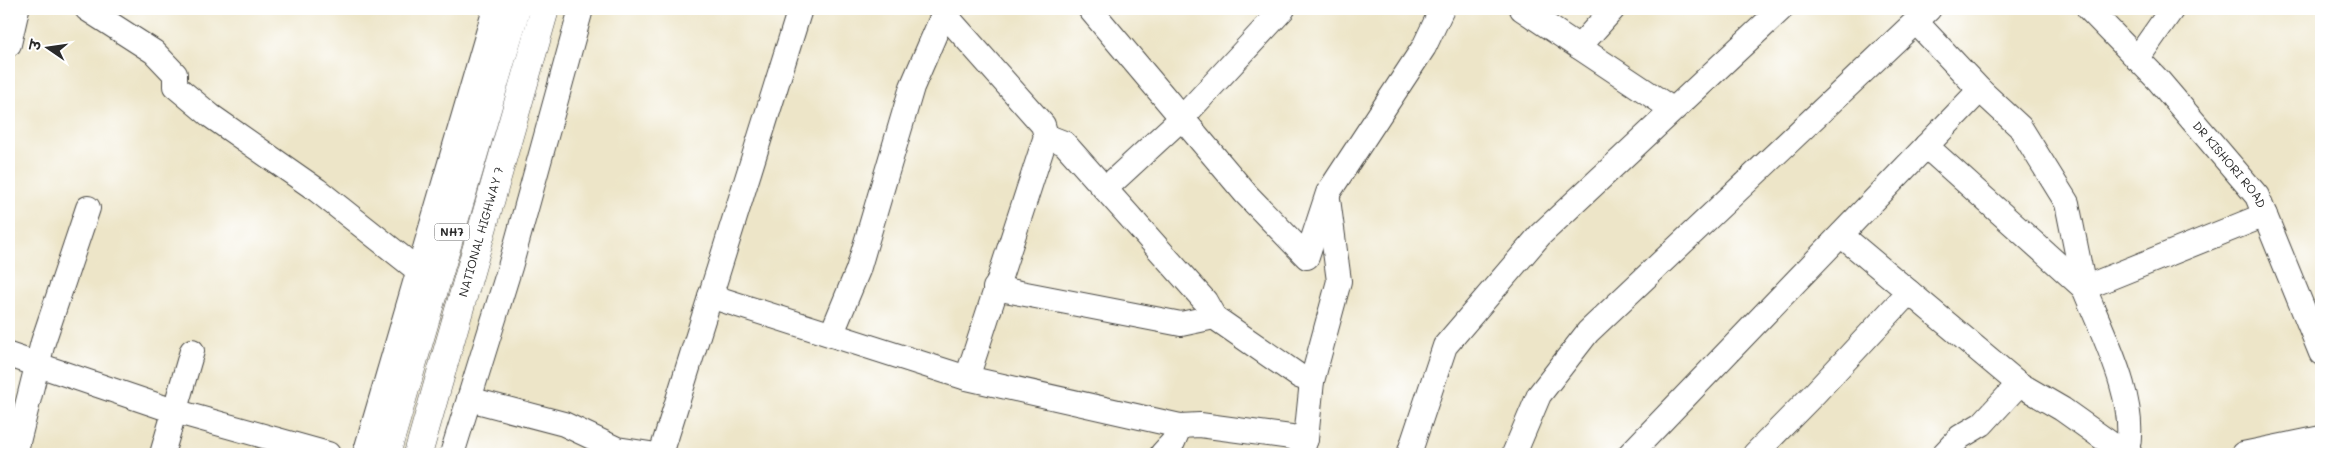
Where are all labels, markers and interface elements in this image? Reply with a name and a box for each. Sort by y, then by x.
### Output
north arrow [22,22,72,72]
text: उ [24,37,46,54]
street label: DR KISHORI ROAD [2190,118,2270,210]
street label: NATIONAL HIGHWAY 7 [454,164,507,298]
road number: NH7 [434,223,470,240]

